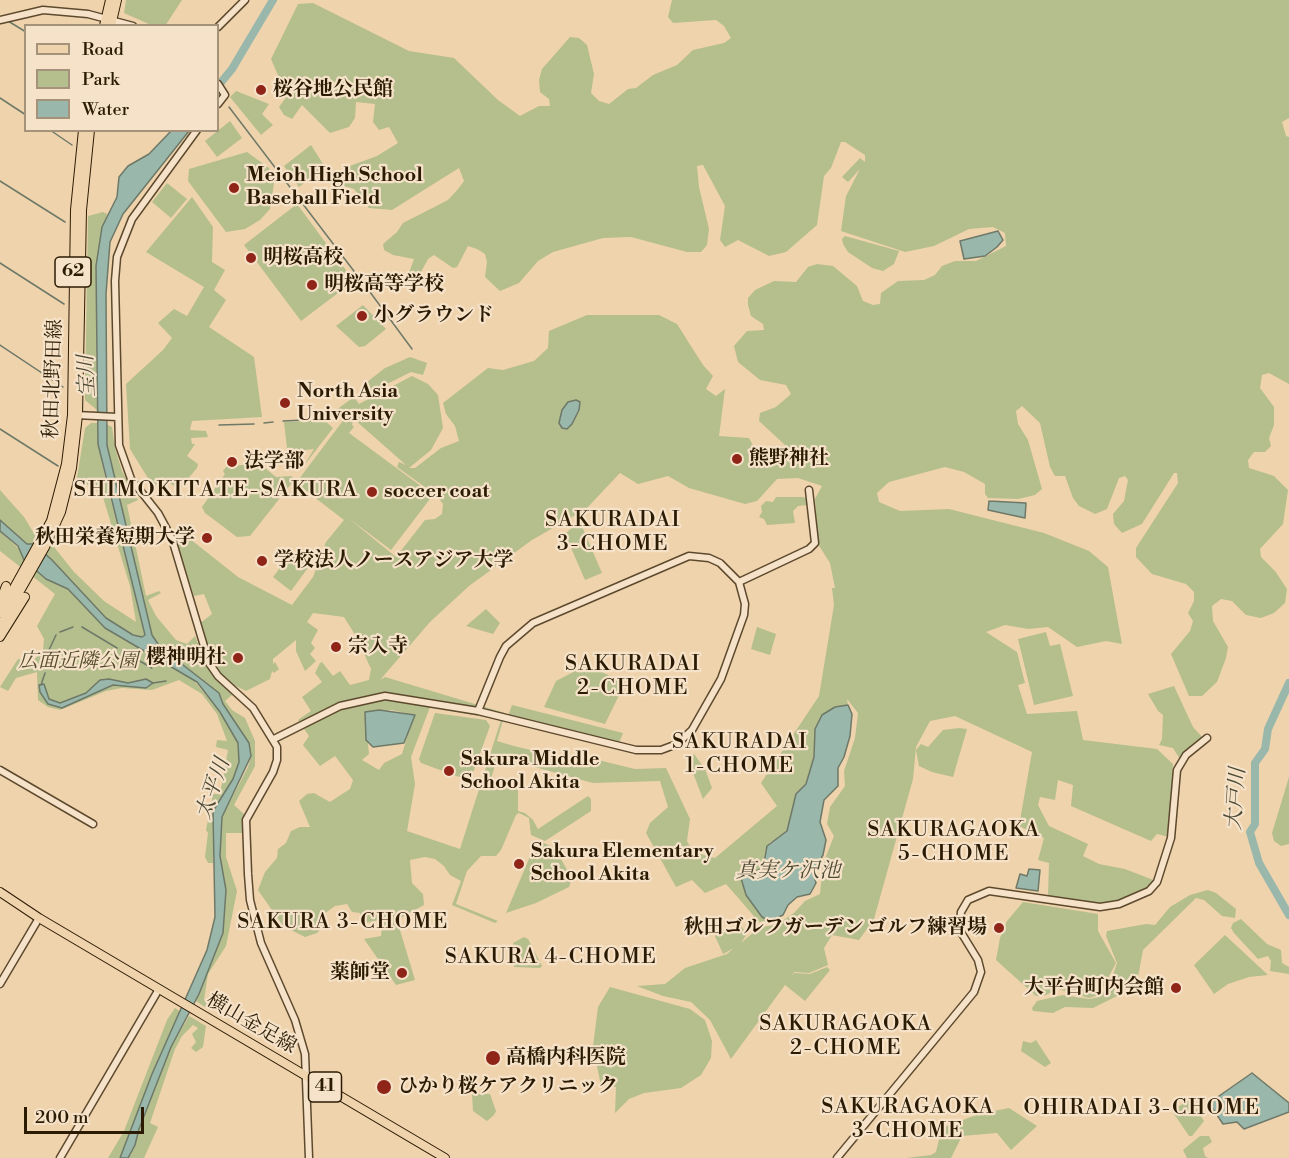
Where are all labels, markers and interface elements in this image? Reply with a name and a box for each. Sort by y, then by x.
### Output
legend [24,24,219,132]
text: Road [82,38,124,61]
text: Park [82,68,119,91]
place label: 桜谷地公民館 [273,78,393,102]
marker: 桜谷地公民館 [254,83,268,97]
text: Water [82,98,129,121]
place label: Meioh High School Baseball Field [246,164,423,211]
marker: Meioh High School Baseball Field [227,181,241,195]
place label: 明桜高校 [263,246,343,270]
marker: 明桜高校 [244,251,258,265]
road number: 62 [55,257,91,287]
place label: 明桜高等学校 [324,273,444,297]
marker: 明桜高等学校 [305,278,319,292]
place label: 小グラウンド [374,304,494,328]
marker: 小グラウンド [355,309,369,323]
street label: 秋田北野田線 [40,319,68,439]
water label: 宝川 [74,354,102,398]
place label: North Asia University [297,380,398,427]
marker: North Asia University [278,396,292,410]
place label: 熊野神社 [749,447,829,471]
place label: 法学部 [244,450,304,474]
marker: 熊野神社 [730,452,744,466]
marker: 法学部 [225,455,239,469]
district label: SHIMOKITATE-SAKURA [74,478,358,504]
place label: soccer coat [384,480,489,504]
marker: soccer coat [365,485,379,499]
district label: SAKURADAI 3-CHOME [545,508,681,558]
place label: 秋田栄養短期大学 [35,526,195,550]
marker: 秋田栄養短期大学 [200,531,214,545]
place label: 学校法人ノースアジア大学 [274,549,513,573]
marker: 学校法人ノースアジア大学 [255,554,269,568]
place label: 宗入寺 [348,635,408,659]
marker: 宗入寺 [329,640,343,654]
place label: 櫻神明社 [146,646,226,670]
park label: 広面近隣公園 [18,650,138,674]
marker: 櫻神明社 [231,651,245,665]
district label: SAKURADAI 2-CHOME [565,652,701,702]
district label: SAKURADAI 1-CHOME [672,730,808,780]
place label: Sakura Middle School Akita [461,748,600,795]
water label: 太平川 [192,755,236,823]
marker: Sakura Middle School Akita [442,764,456,778]
water label: 大戸川 [1222,767,1252,831]
district label: SAKURAGAOKA 5-CHOME [867,818,1041,868]
place label: Sakura Elementary School Akita [531,840,714,887]
marker: Sakura Elementary School Akita [512,857,526,871]
water label: 真実ケ沢池 [736,859,840,885]
district label: SAKURA 3-CHOME [237,910,449,936]
place label: 秋田ゴルフガーデン ゴルフ練習場 [684,916,987,940]
marker: 秋田ゴルフガーデン ゴルフ練習場 [992,921,1006,935]
district label: SAKURA 4-CHOME [445,945,657,971]
place label: 薬師堂 [330,961,390,985]
marker: 薬師堂 [395,966,409,980]
place label: 大平台町内会館 [1024,976,1164,1000]
marker: 大平台町内会館 [1169,981,1183,995]
street label: 横山金足線 [202,989,300,1059]
district label: SAKURAGAOKA 2-CHOME [759,1012,933,1062]
place label: 高橋内科医院 [506,1046,626,1070]
marker: 高橋内科医院 [484,1049,502,1067]
road number: 41 [308,1072,342,1102]
place label: ひかり桜ケアクリニック [398,1075,618,1099]
marker: ひかり桜ケアクリニック [375,1078,393,1096]
scale bar [27,1095,147,1133]
district label: SAKURAGAOKA 3-CHOME [821,1095,995,1145]
district label: OHIRADAI 3-CHOME [1023,1096,1261,1122]
text: 200 m [35,1106,89,1129]

